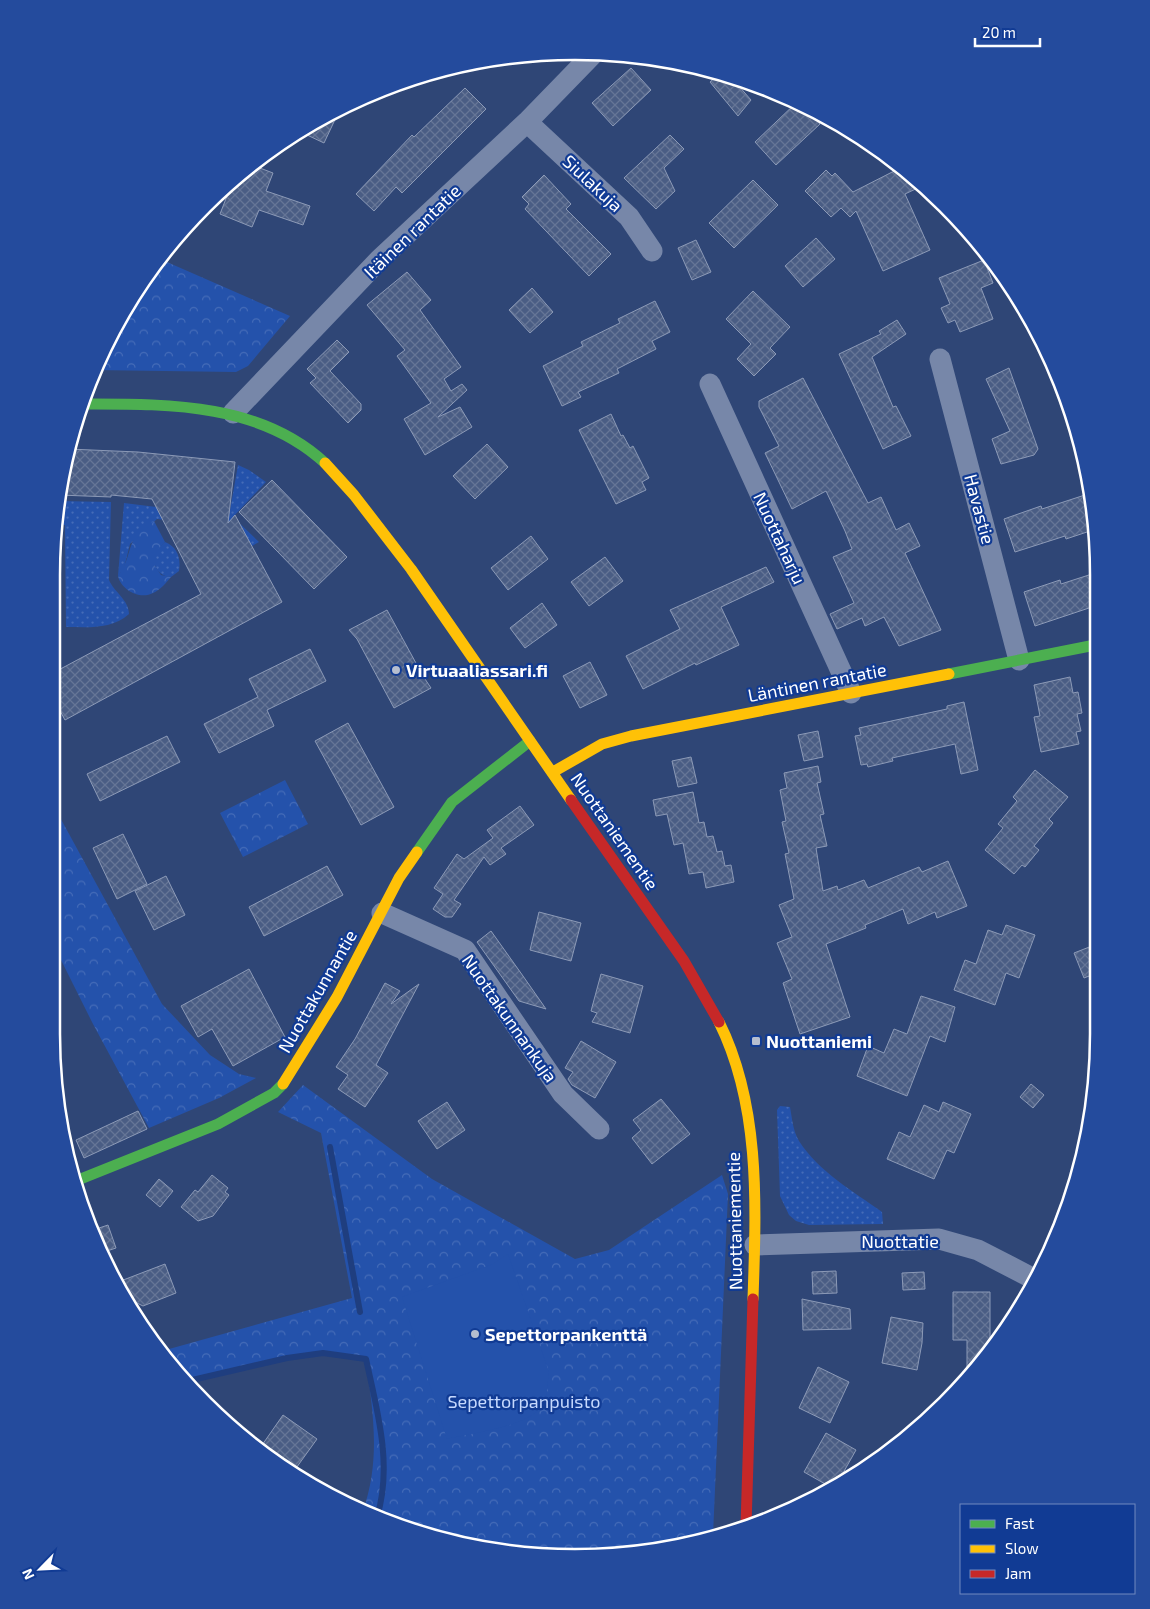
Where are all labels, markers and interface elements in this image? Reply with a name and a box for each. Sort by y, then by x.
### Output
scale bar [975,15,1040,47]
text: 20 m [982,23,1016,41]
street label: Siulakuja [558,150,628,216]
street label: Itäinen rantatie [359,179,465,283]
street label: Havastie [960,472,1000,546]
street label: Nuottaharju [749,488,811,588]
street label: Läntinen rantatie [746,658,888,706]
place label: Virtuaaliassari.fi [406,659,548,681]
marker: Virtuaaliassari.fi [390,664,402,676]
street label: Nuottaniementie [566,768,664,894]
street label: Nuottakunnantie [273,926,361,1056]
street label: Nuottakunnankuja [458,950,562,1086]
place label: Nuottaniemi [766,1030,872,1052]
marker: Nuottaniemi [750,1035,762,1047]
street label: Nuottaniementie [722,1152,746,1290]
street label: Nuottatie [861,1230,939,1252]
place label: Sepettorpankenttä [485,1323,647,1345]
marker: Sepettorpankenttä [469,1328,481,1340]
park label: Sepettorpanpuisto [447,1390,601,1412]
legend [960,1504,1135,1594]
text: Fast [1005,1514,1035,1532]
text: Slow [1005,1539,1039,1557]
north arrow [15,1544,65,1594]
text: Jam [1005,1564,1031,1582]
text: N [18,1566,37,1583]

